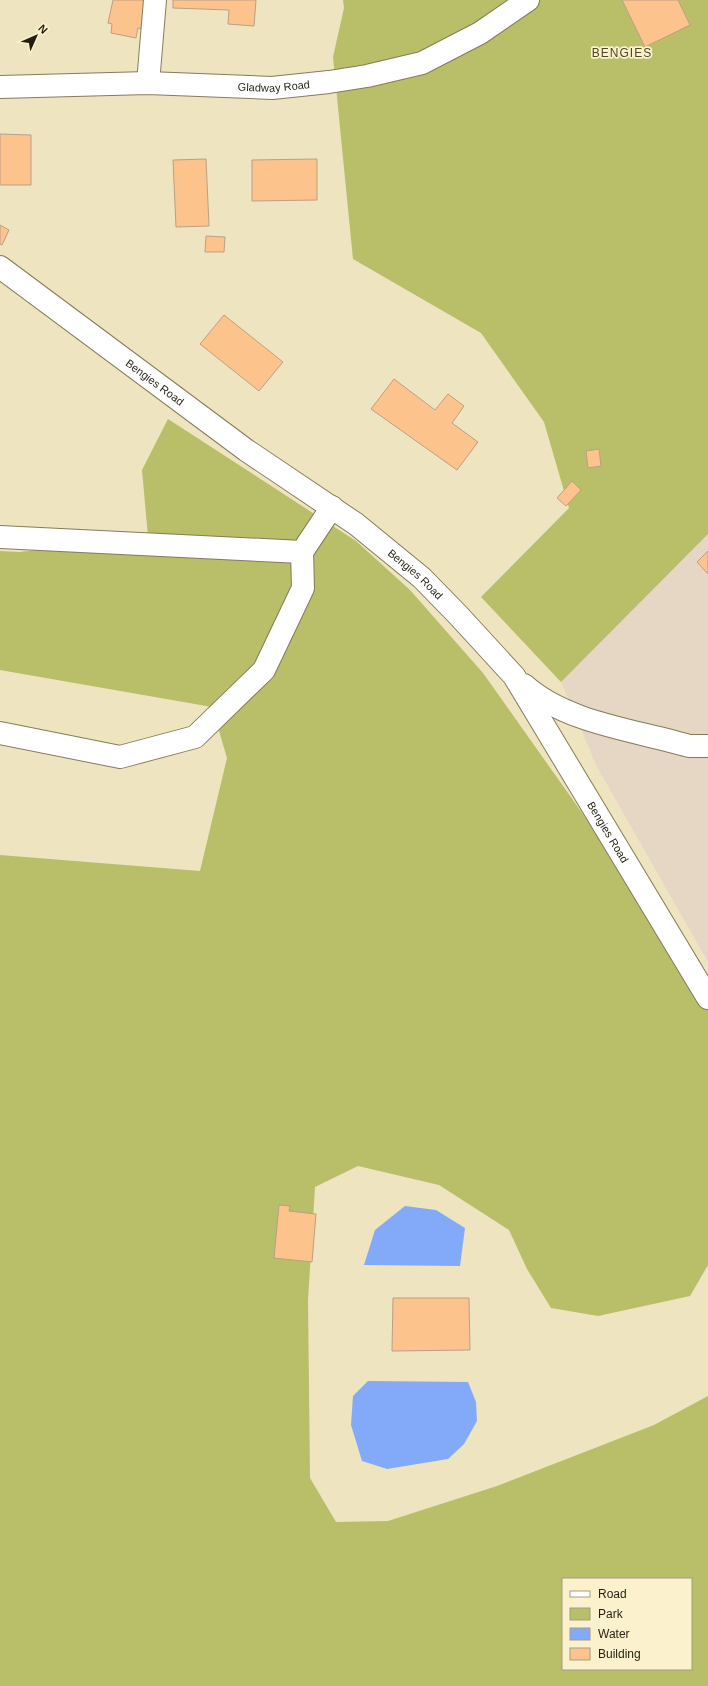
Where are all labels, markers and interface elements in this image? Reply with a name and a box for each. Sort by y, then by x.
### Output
north arrow [16,16,56,56]
text: N [36,22,50,36]
district label: BENGIES [592,46,652,60]
street label: Gladway Road [238,78,310,94]
street label: Bengies Road [124,357,186,408]
street label: Bengies Road [386,547,445,602]
street label: Bengies Road [585,799,631,865]
legend [562,1578,692,1670]
text: Road [598,1587,627,1601]
text: Park [598,1607,624,1621]
text: Water [598,1627,630,1641]
text: Building [598,1647,641,1661]

